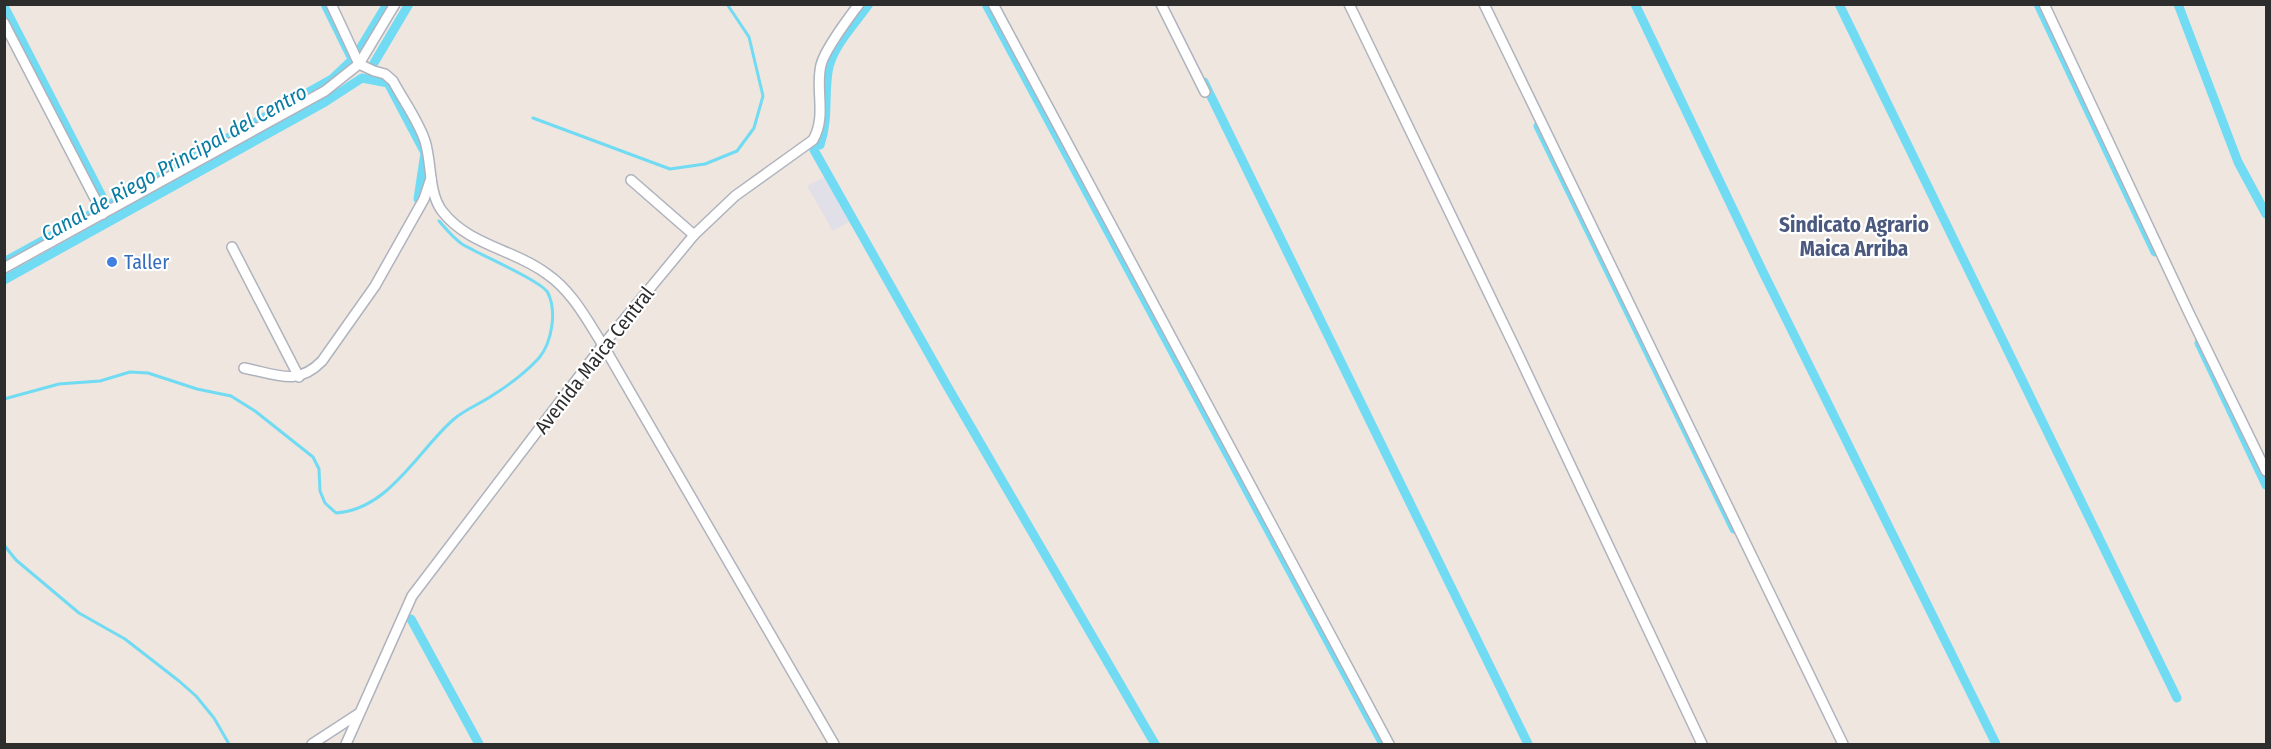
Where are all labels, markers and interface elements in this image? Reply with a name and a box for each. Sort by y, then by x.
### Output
water label: Canal de Riego Principal del Centro [36,79,312,247]
district label: Sindicato Agrario Maica Arriba [1779,212,1929,262]
place label: Taller [124,250,169,274]
marker: Taller [105,255,119,269]
street label: Avenida Maica Central [529,282,659,438]

